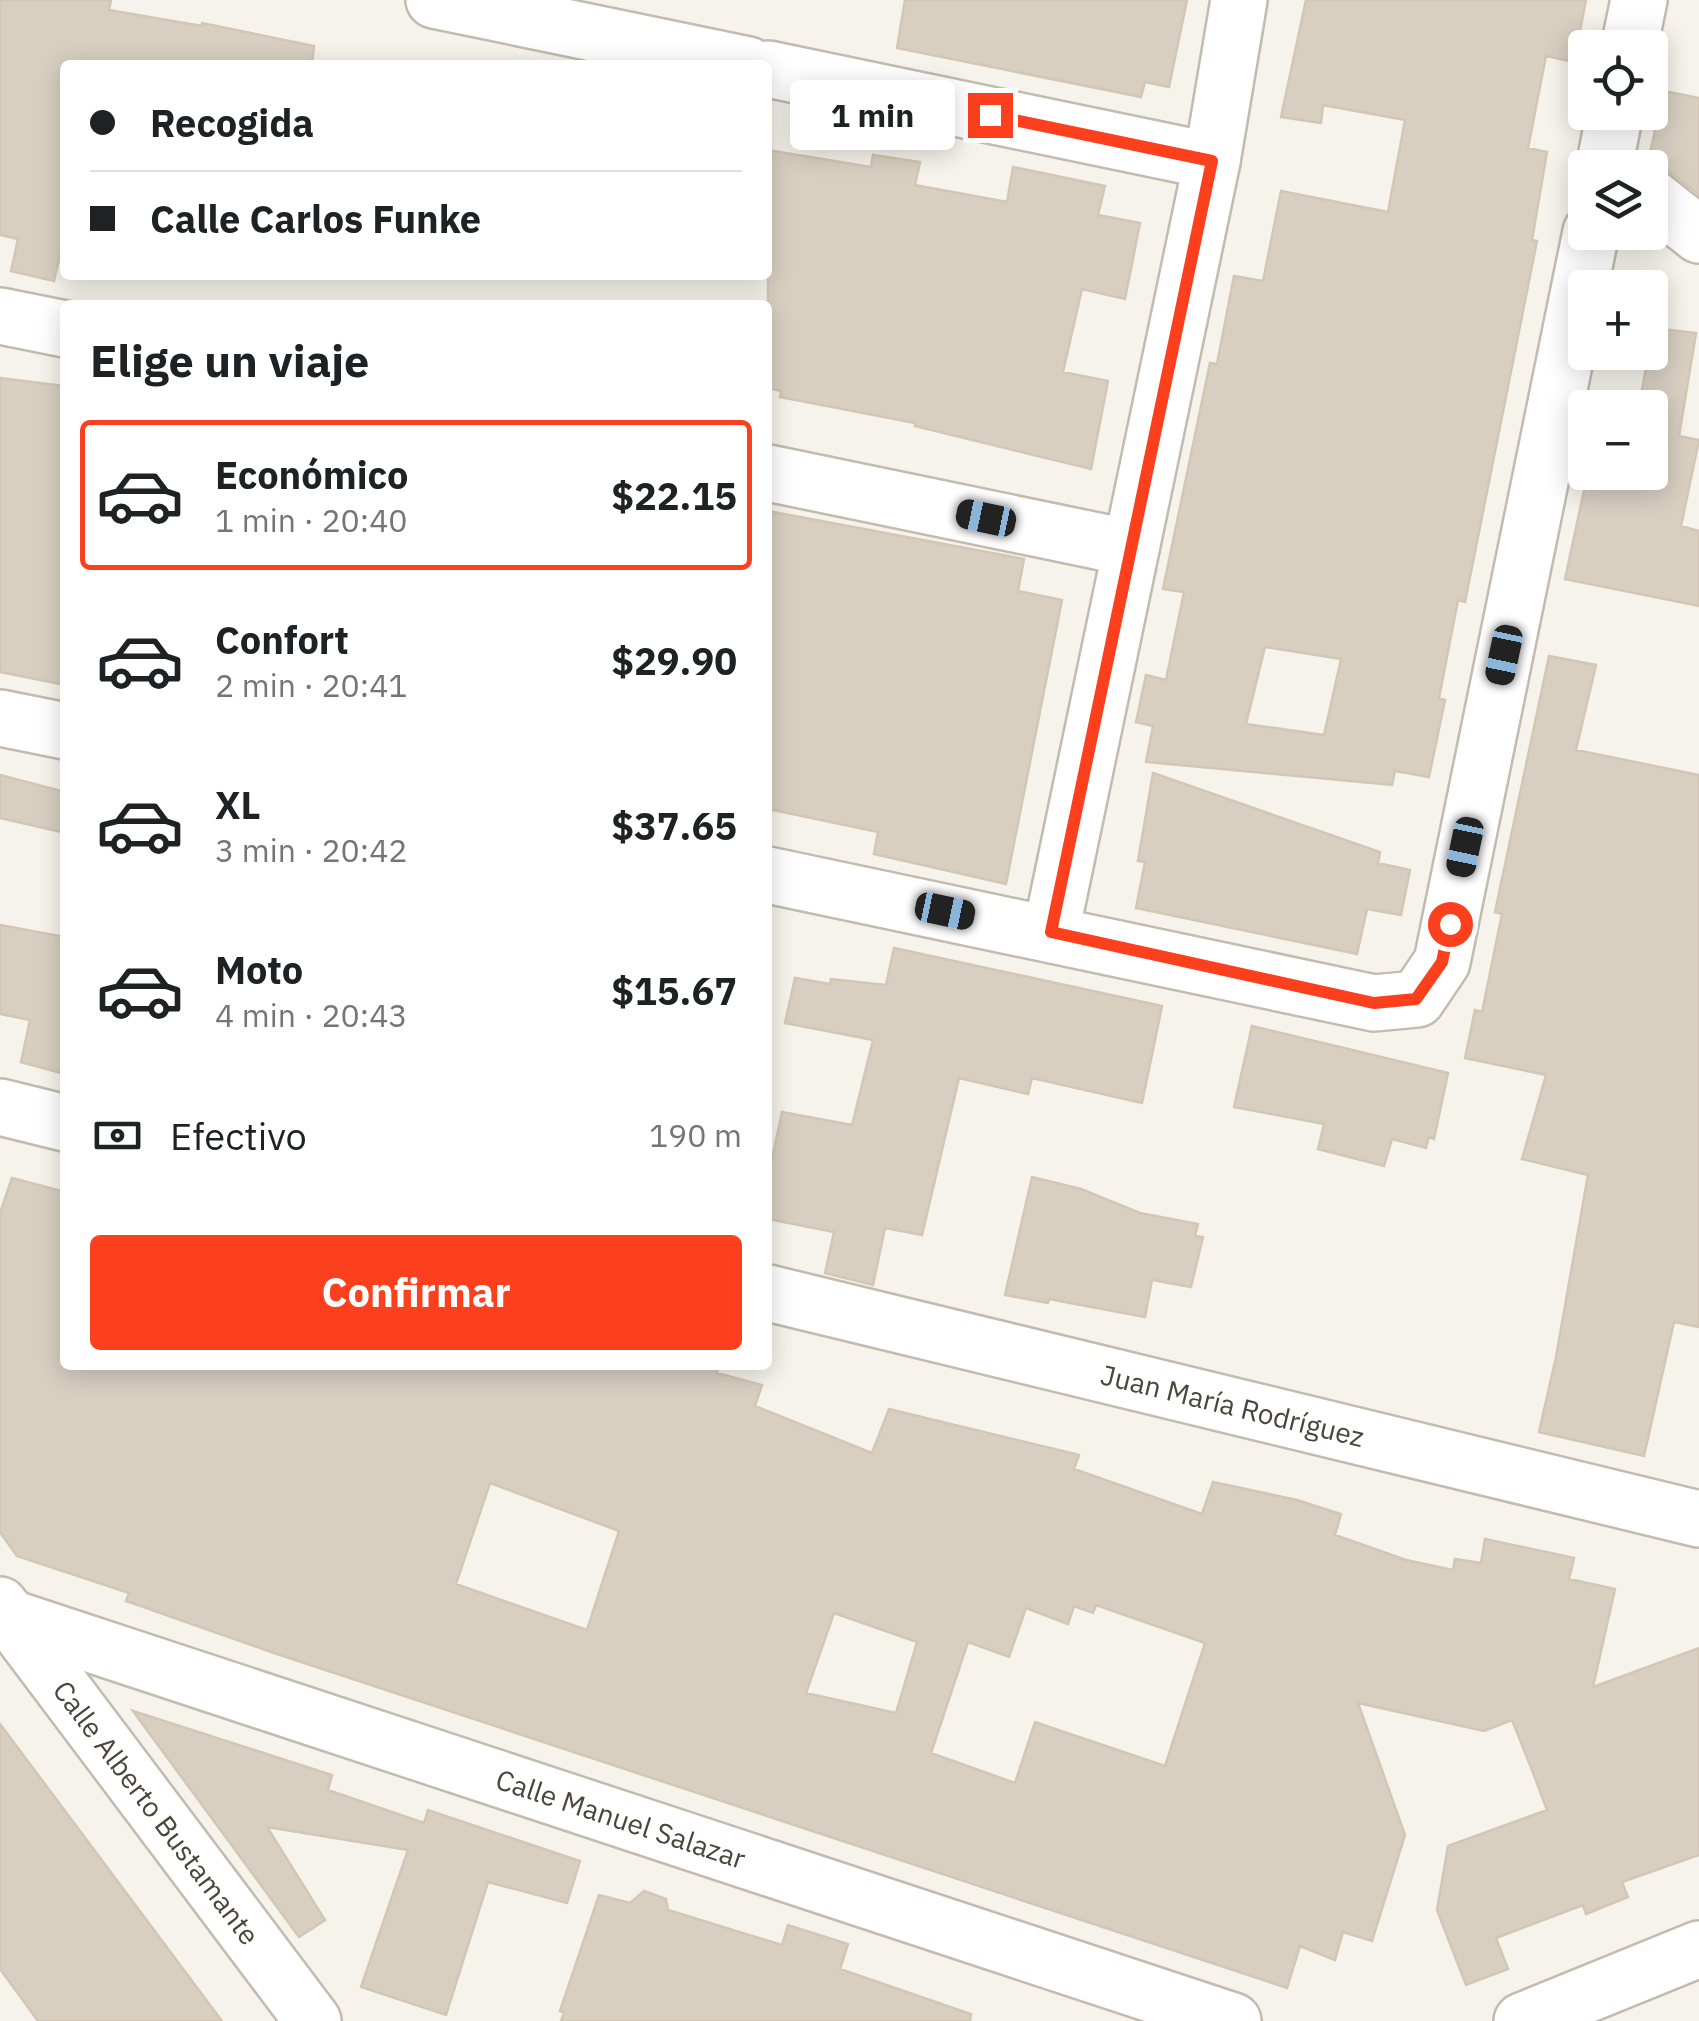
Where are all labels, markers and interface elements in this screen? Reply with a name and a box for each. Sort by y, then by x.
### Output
map controls [1568,30,1668,490]
button: locate [1568,30,1668,130]
callout: 1 min [790,80,955,150]
route end [968,93,1013,138]
text: 1 min [831,94,914,136]
text: Recogida [150,98,314,147]
button: layers [1568,150,1668,250]
text: Calle Carlos Funke [150,194,481,243]
button: + [1568,270,1668,370]
text: Elige un viaje [90,331,369,389]
button: − [1568,390,1668,490]
icon: car [95,450,185,540]
text: Económico [215,450,408,499]
text: $22.15 [611,471,737,520]
car [954,497,1018,539]
text: 1 min · 20:40 [215,499,408,541]
icon: car [95,615,185,705]
text: Confort [215,615,349,664]
car [1483,623,1525,687]
text: $29.90 [611,636,737,685]
text: 2 min · 20:41 [215,664,408,706]
icon: car [95,780,185,870]
text: XL [215,780,261,829]
text: $37.65 [611,801,737,850]
car [1444,815,1486,879]
text: 3 min · 20:42 [215,829,408,871]
car [913,890,977,932]
route start [1428,902,1473,947]
icon: car [95,945,185,1035]
text: Moto [215,945,303,994]
text: $15.67 [611,966,737,1015]
text: 4 min · 20:43 [215,994,408,1036]
icon: cash [90,1108,145,1163]
text: Efectivo [170,1111,307,1160]
text: 190 m [649,1114,742,1156]
button: Confirmar [90,1235,742,1350]
street label: Juan María Rodríguez [1097,1355,1368,1455]
street label: Calle Alberto Bustamante [45,1673,268,1952]
street label: Calle Manuel Salazar [491,1760,750,1877]

